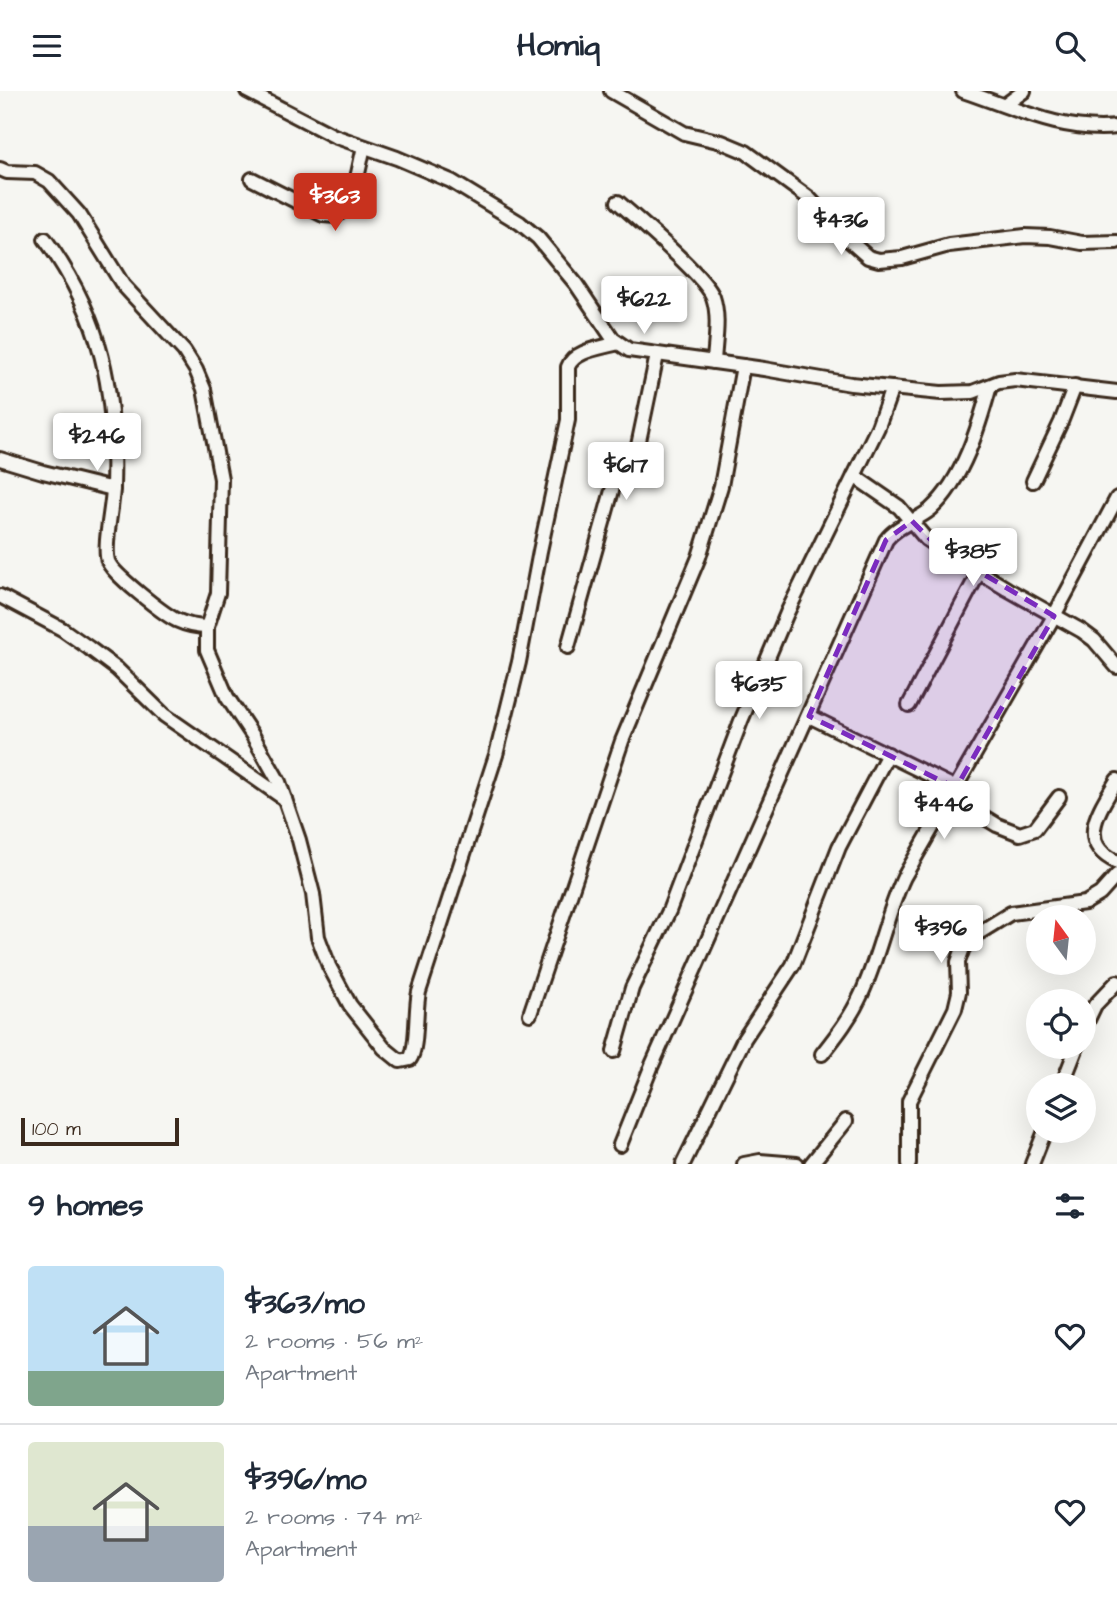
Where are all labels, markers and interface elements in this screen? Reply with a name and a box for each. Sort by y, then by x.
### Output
text: Homiq [517,23,600,68]
icon: menu [28,27,66,65]
icon: search [1051,27,1089,65]
pin: $363 [294,173,376,233]
text: $363 [310,180,360,212]
pin: $436 [800,197,882,257]
text: $436 [814,204,868,236]
pin: $622 [603,277,685,336]
text: $622 [617,283,671,315]
pin: $246 [56,413,138,473]
text: $246 [69,420,125,452]
pin: $617 [585,443,667,502]
text: $617 [604,449,648,481]
pin: $385 [932,529,1014,588]
text: $385 [945,535,1001,567]
pin: $635 [718,661,800,721]
text: $635 [731,668,787,700]
pin: $446 [903,781,985,841]
text: $446 [915,788,973,820]
pin: $396 [900,905,982,965]
north arrow [1026,905,1096,975]
map controls [1026,905,1096,1143]
text: $396 [915,912,967,944]
button: locate [1026,989,1096,1059]
button: layers [1026,1073,1096,1143]
scale bar [21,1115,178,1147]
text: 100 m [32,1116,81,1143]
text: 9 homes [28,1185,143,1227]
icon: filters [1051,1187,1089,1225]
text: $363/mo [245,1283,365,1325]
icon: home [84,1294,168,1378]
icon: heart [1051,1317,1089,1355]
text: 2 rooms · 56 m² [245,1325,423,1357]
text: Apartment [245,1357,357,1389]
text: $396/mo [245,1459,367,1501]
icon: home [84,1470,168,1554]
icon: heart [1051,1493,1089,1531]
text: 2 rooms · 74 m² [245,1501,423,1533]
text: Apartment [245,1533,357,1565]

